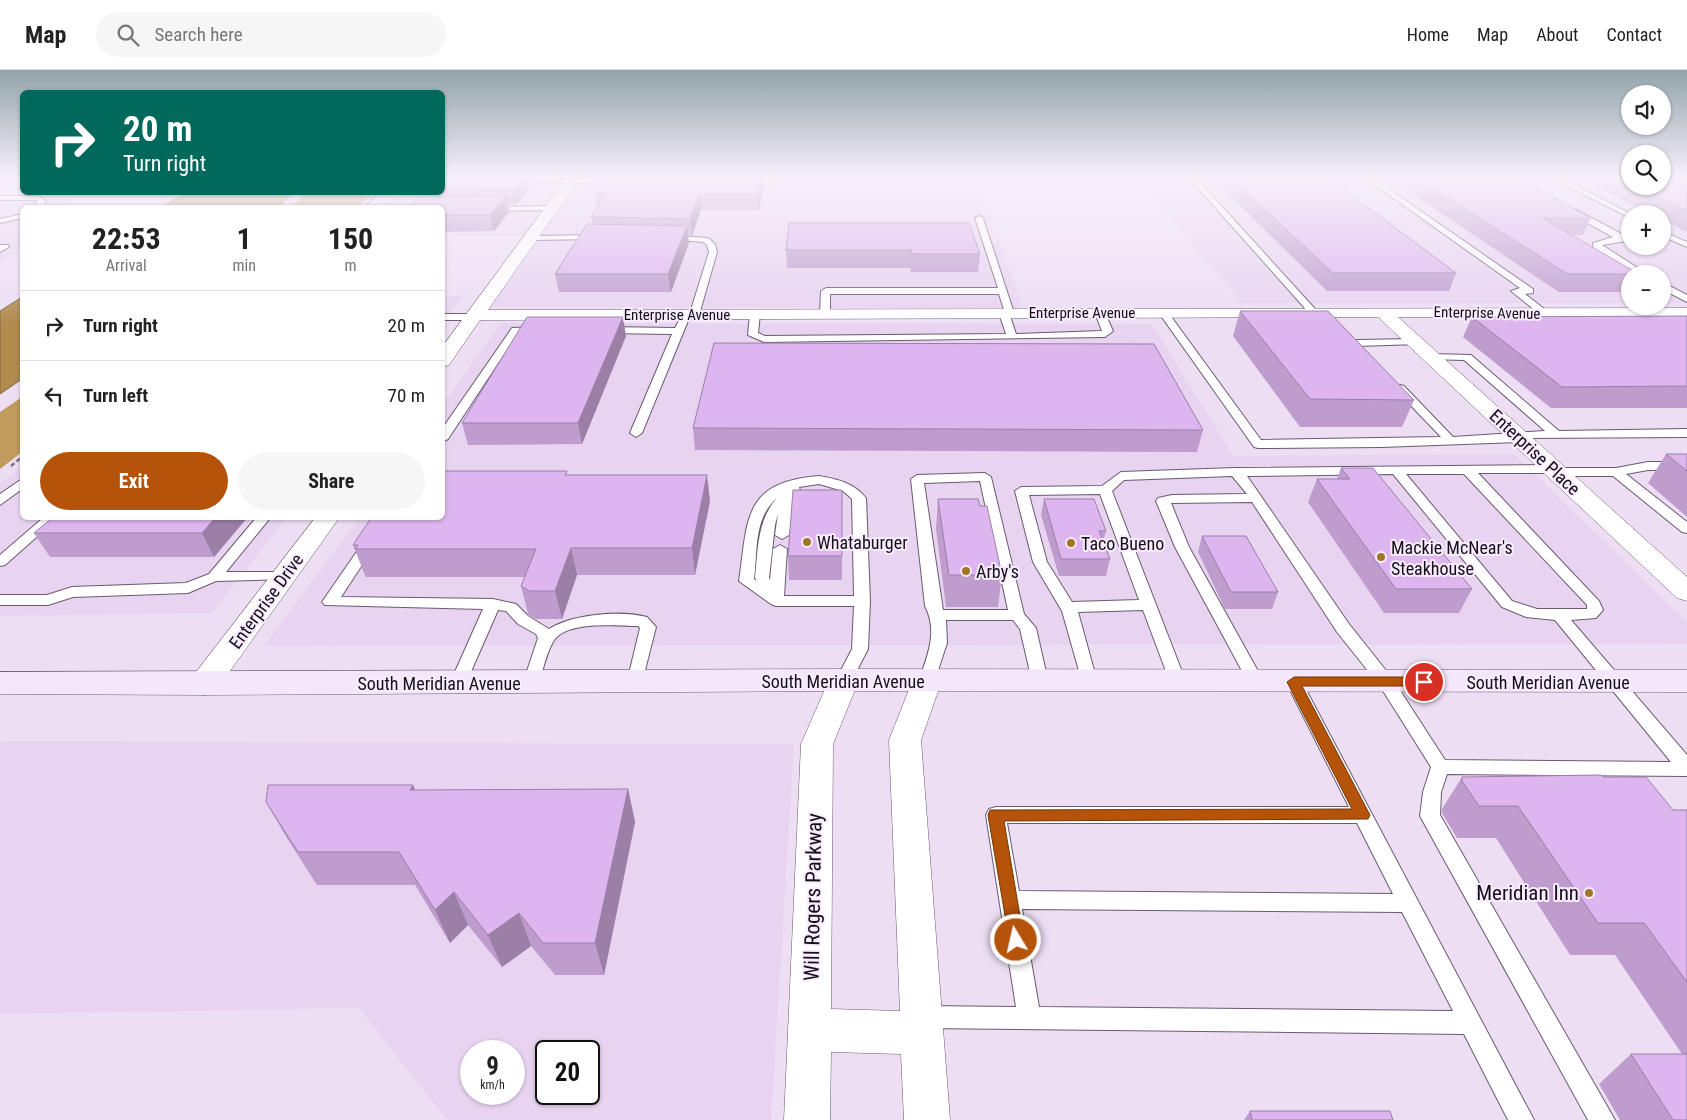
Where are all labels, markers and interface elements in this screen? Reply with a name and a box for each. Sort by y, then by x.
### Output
search box [96,12,446,57]
text: Map [25,21,66,49]
icon: search [114,21,142,49]
text: Search here [154,23,243,46]
text: Home [1407,24,1449,45]
text: Map [1477,24,1508,45]
text: About [1536,24,1578,45]
text: Contact [1606,24,1662,45]
map controls [1621,85,1671,315]
button: sound [1621,85,1671,135]
text: 20 m [123,109,192,150]
icon: right [40,110,105,175]
button: search [1621,145,1671,195]
text: Turn right [123,151,206,176]
button: + [1621,205,1671,255]
text: 22:53 [92,221,161,256]
text: 1 [237,221,252,256]
text: 150 [328,221,373,256]
text: Arrival [106,256,147,275]
text: min [232,256,256,275]
text: m [344,256,356,275]
button: − [1621,265,1671,315]
street label: Enterprise Avenue [1434,303,1540,323]
street label: Enterprise Avenue [1029,304,1135,322]
street label: Enterprise Avenue [624,306,730,324]
icon: right [40,312,68,340]
text: Turn right [83,314,158,337]
text: 20 m [388,314,425,337]
icon: left [40,382,68,410]
text: Turn left [83,384,148,407]
text: 70 m [388,384,425,407]
street label: Enterprise Place [1486,405,1584,499]
button: Exit [40,452,228,510]
button: Share [238,452,425,510]
place label: Whataburger [817,532,908,553]
place label: Taco Bueno [1081,533,1164,554]
marker: Whataburger [801,536,813,548]
marker: Taco Bueno [1065,537,1077,549]
place label: Mackie McNear's Steakhouse [1391,537,1513,579]
street label: Enterprise Drive [225,549,307,653]
marker: Mackie McNear's Steakhouse [1375,551,1387,563]
place label: Arby's [976,561,1019,582]
marker: Arby's [960,565,972,577]
pin [1403,661,1445,703]
icon: arrive [1410,668,1438,696]
street label: South Meridian Avenue [761,671,925,692]
street label: South Meridian Avenue [1466,672,1630,693]
street label: South Meridian Avenue [357,673,521,694]
street label: Will Rogers Parkway [800,813,826,981]
place label: Meridian Inn [1476,881,1579,905]
marker: Meridian Inn [1583,887,1595,899]
position arrow [989,913,1041,965]
speed limit sign: 20 [535,1040,600,1105]
text: 9 [486,1052,499,1081]
text: km/h [480,1078,505,1092]

